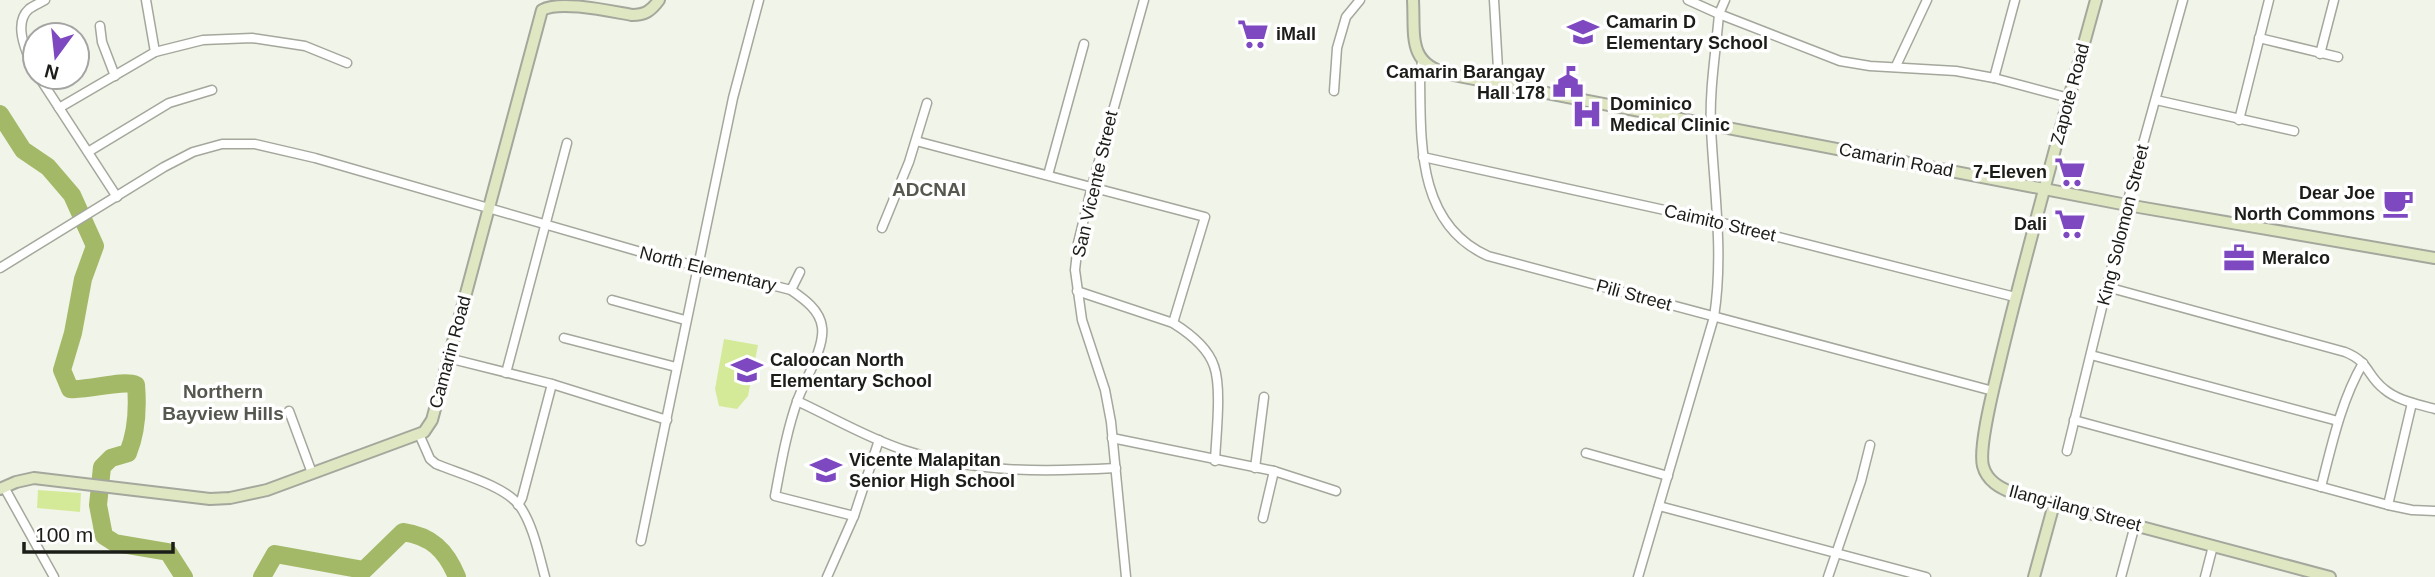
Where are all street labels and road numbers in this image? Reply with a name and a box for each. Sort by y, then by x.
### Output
street label: Zapote Road [2047,41,2093,147]
street label: San Vicente Street [1068,109,1122,259]
street label: Camarin Road [1837,139,1955,181]
street label: King Solomon Street [2093,142,2153,308]
street label: Caimito Street [1662,200,1778,246]
street label: North Elementary [638,242,778,296]
street label: Pili Street [1594,275,1674,315]
street label: Camarin Road [425,293,475,411]
street label: Ilang-ilang Street [2007,481,2143,535]

